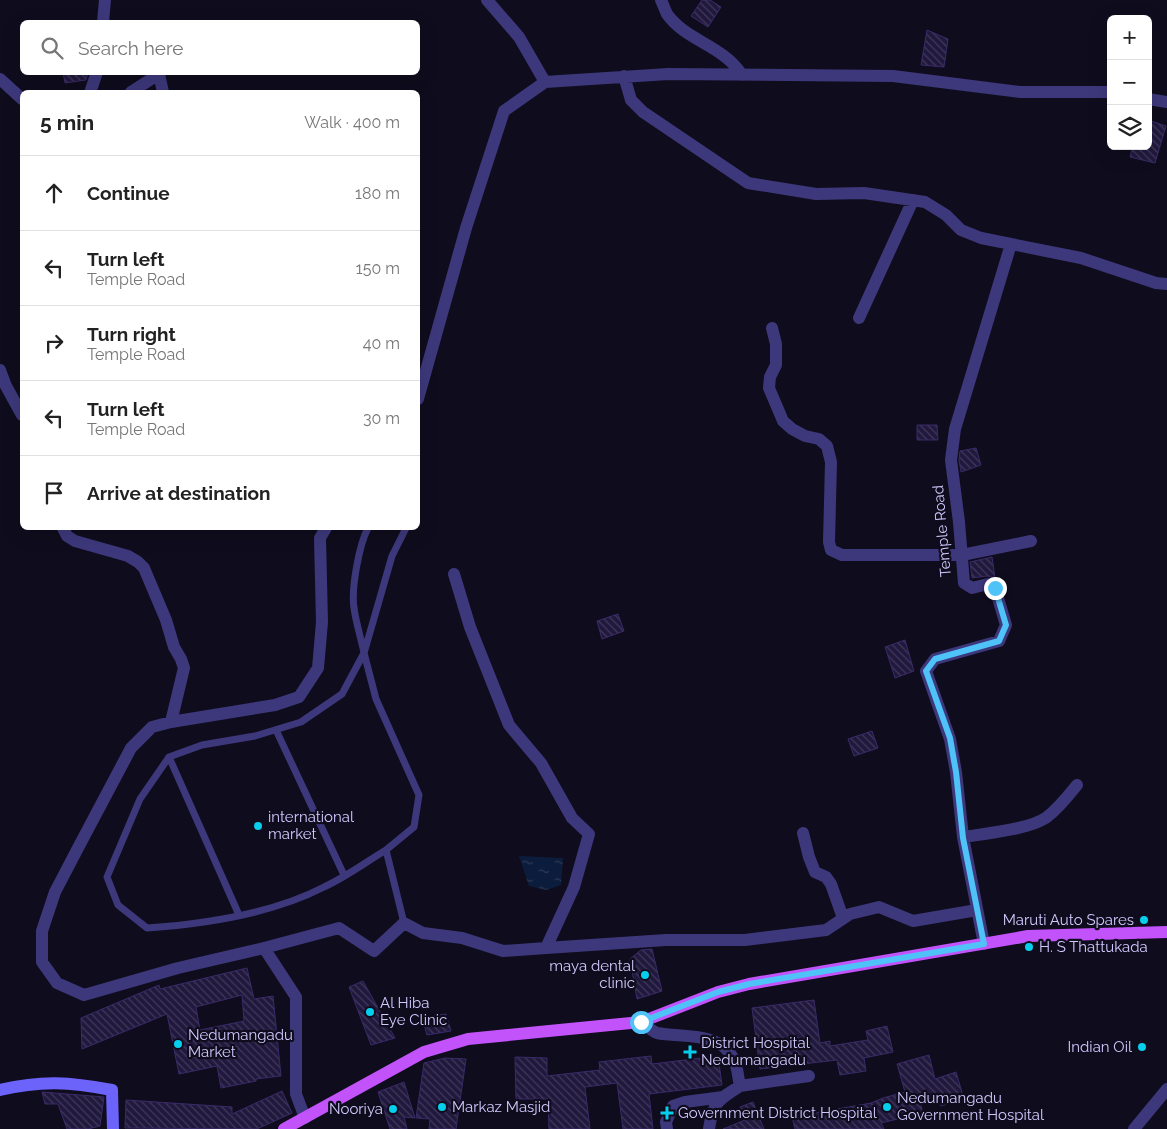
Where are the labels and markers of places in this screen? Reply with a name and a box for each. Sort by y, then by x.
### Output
place label: international market [268,808,355,843]
marker: international market [252,820,264,832]
place label: Maruti Auto Spares [1003,911,1134,929]
marker: Maruti Auto Spares [1138,914,1150,926]
place label: H. S Thattukada [1039,938,1148,956]
marker: H. S Thattukada [1023,941,1035,953]
place label: maya dental clinic [549,957,636,992]
marker: maya dental clinic [639,969,651,981]
place label: Al Hiba Eye Clinic [380,994,447,1029]
marker: Al Hiba Eye Clinic [364,1006,376,1018]
place label: Nedumangadu Market [188,1026,293,1061]
place label: District Hospital Nedumangadu [701,1034,811,1069]
marker: Nedumangadu Market [172,1038,184,1050]
place label: Indian Oil [1068,1038,1133,1056]
marker: Indian Oil [1136,1041,1148,1053]
marker: District Hospital Nedumangadu [683,1045,697,1059]
place label: Nedumangadu Government Hospital [897,1089,1045,1124]
place label: Markaz Masjid [452,1098,550,1116]
place label: Nooriya [329,1100,383,1118]
marker: Markaz Masjid [436,1101,448,1113]
marker: Nedumangadu Government Hospital [881,1101,893,1113]
marker: Nooriya [387,1103,399,1115]
place label: Government District Hospital [678,1104,878,1122]
marker: Government District Hospital [660,1106,674,1120]

